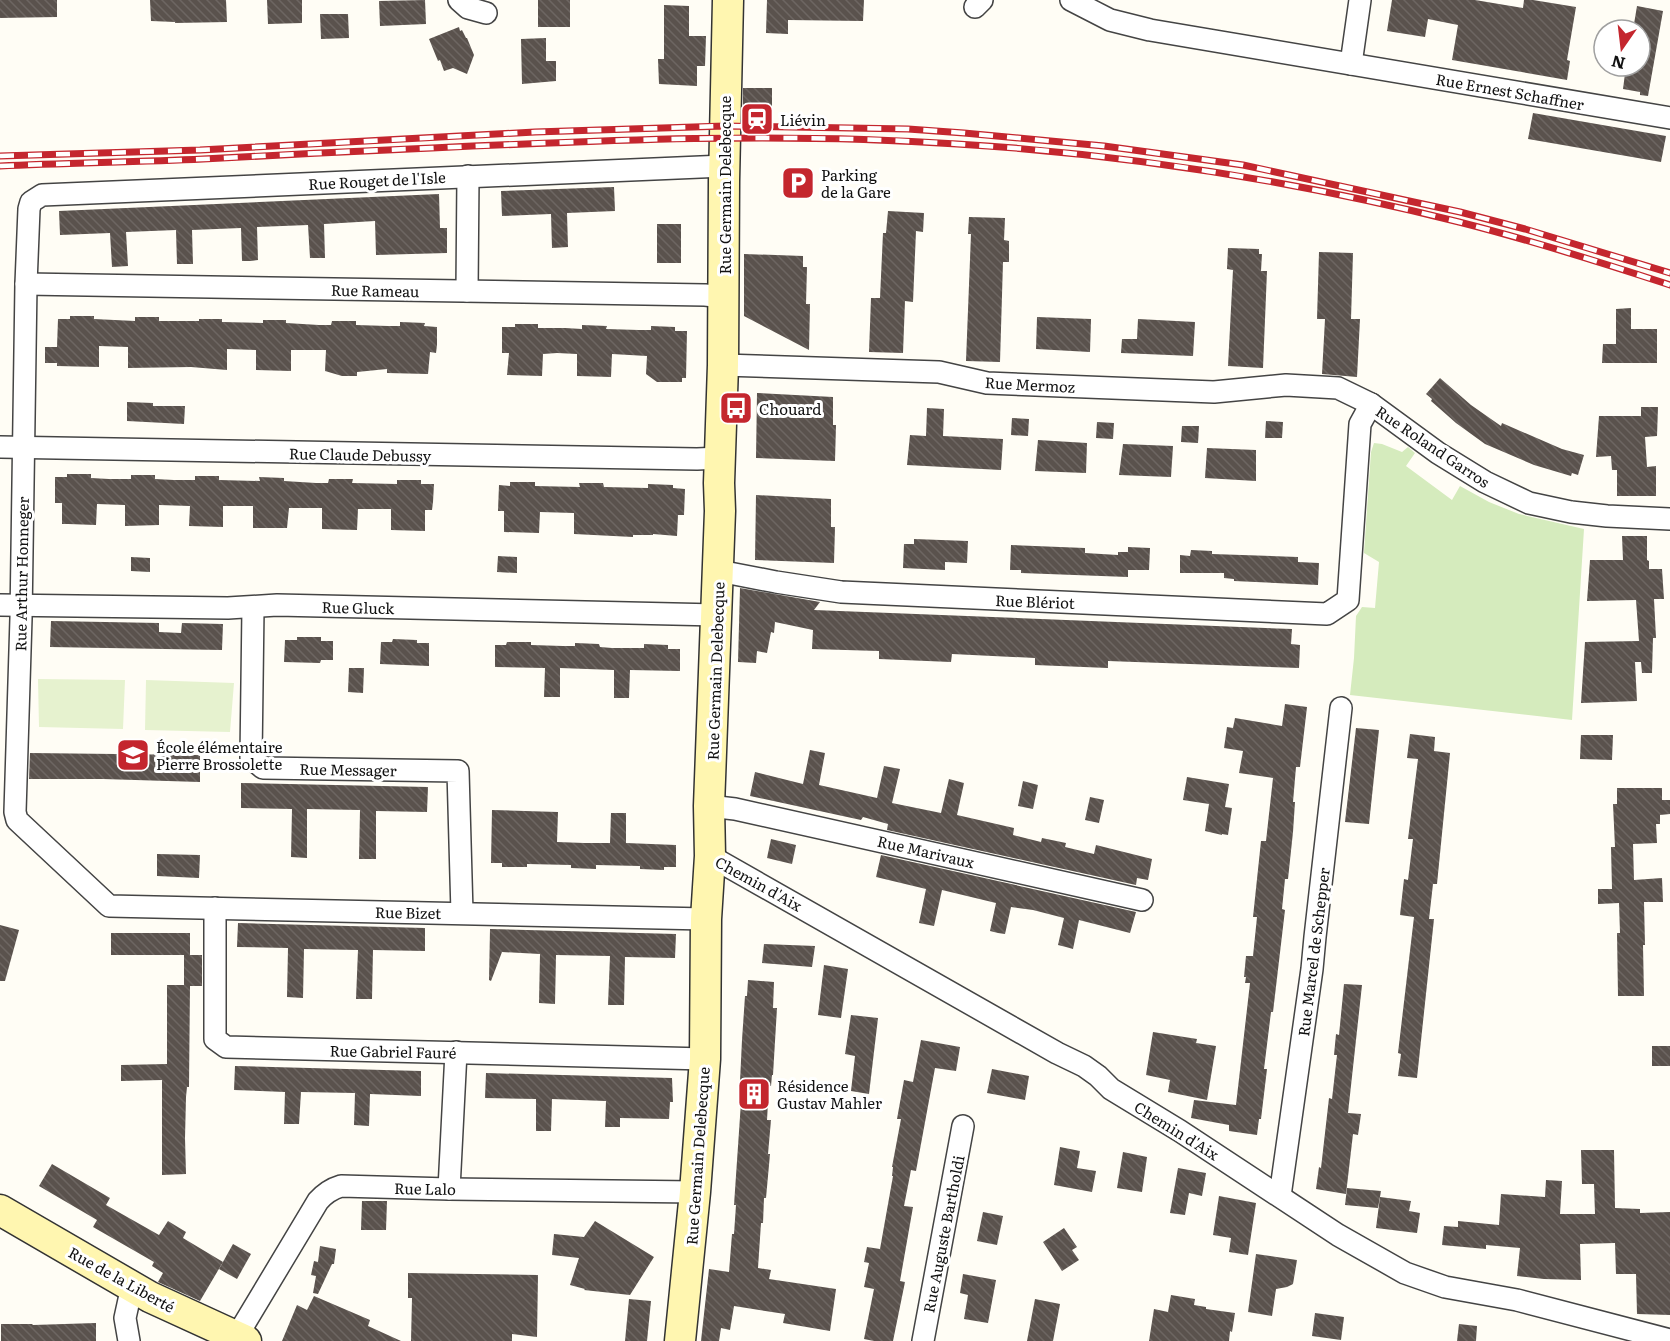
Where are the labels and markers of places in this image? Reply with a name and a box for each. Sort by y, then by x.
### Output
station icon: Liévin [739,101,775,137]
place label: Liévin [780,108,826,131]
place label: Parking de la Gare [821,163,891,203]
parking icon: Parking de la Gare [780,165,816,201]
bus stop icon: Chouard [718,390,754,426]
place label: Chouard [759,397,821,420]
place label: École élémentaire Pierre Brossolette [156,735,283,775]
school or university icon: École élémentaire Pierre Brossolette [115,737,151,773]
place label: Résidence Gustav Mahler [777,1074,882,1114]
building icon: Résidence Gustav Mahler [736,1076,772,1112]

